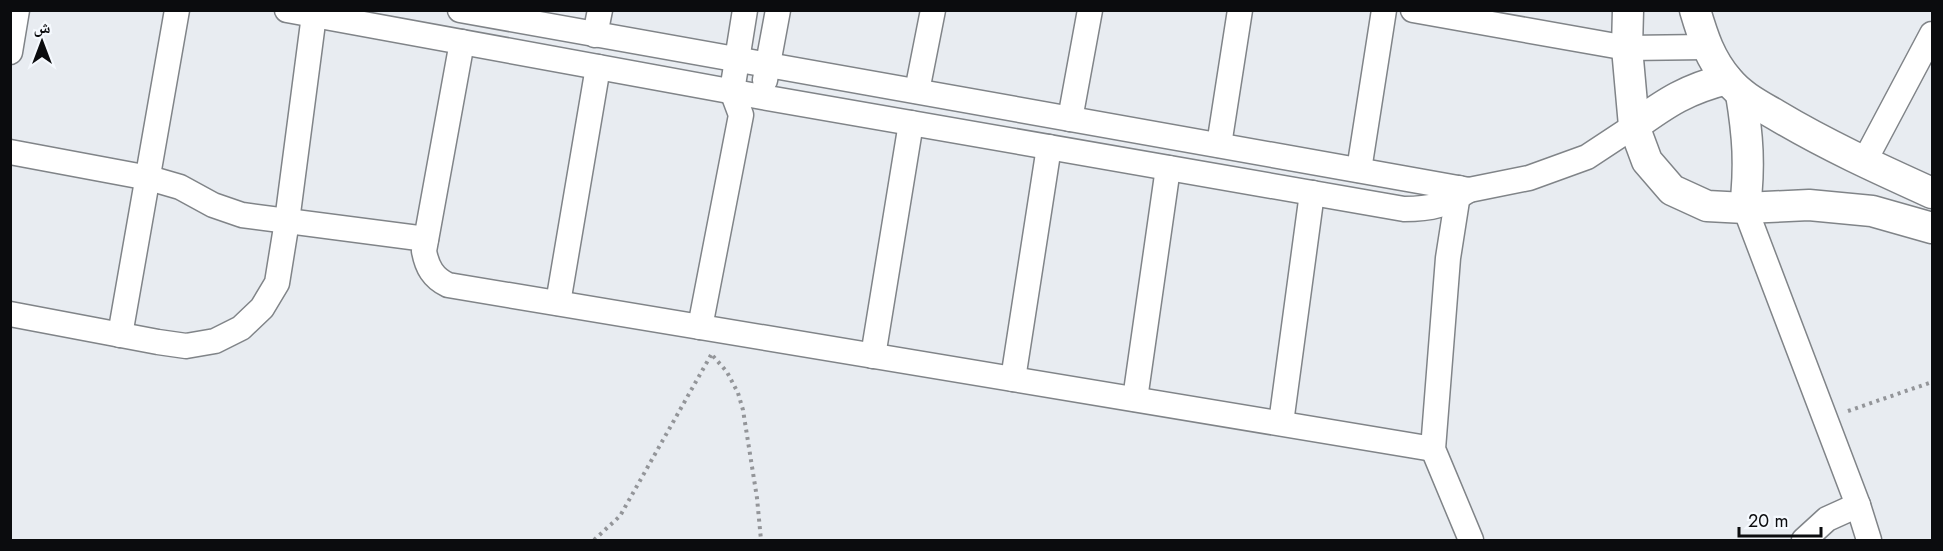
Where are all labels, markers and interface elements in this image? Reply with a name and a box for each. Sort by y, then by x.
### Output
north arrow [12,12,72,72]
text: ش [34,16,51,39]
scale bar [1739,500,1822,538]
text: 20 m [1748,508,1788,534]

